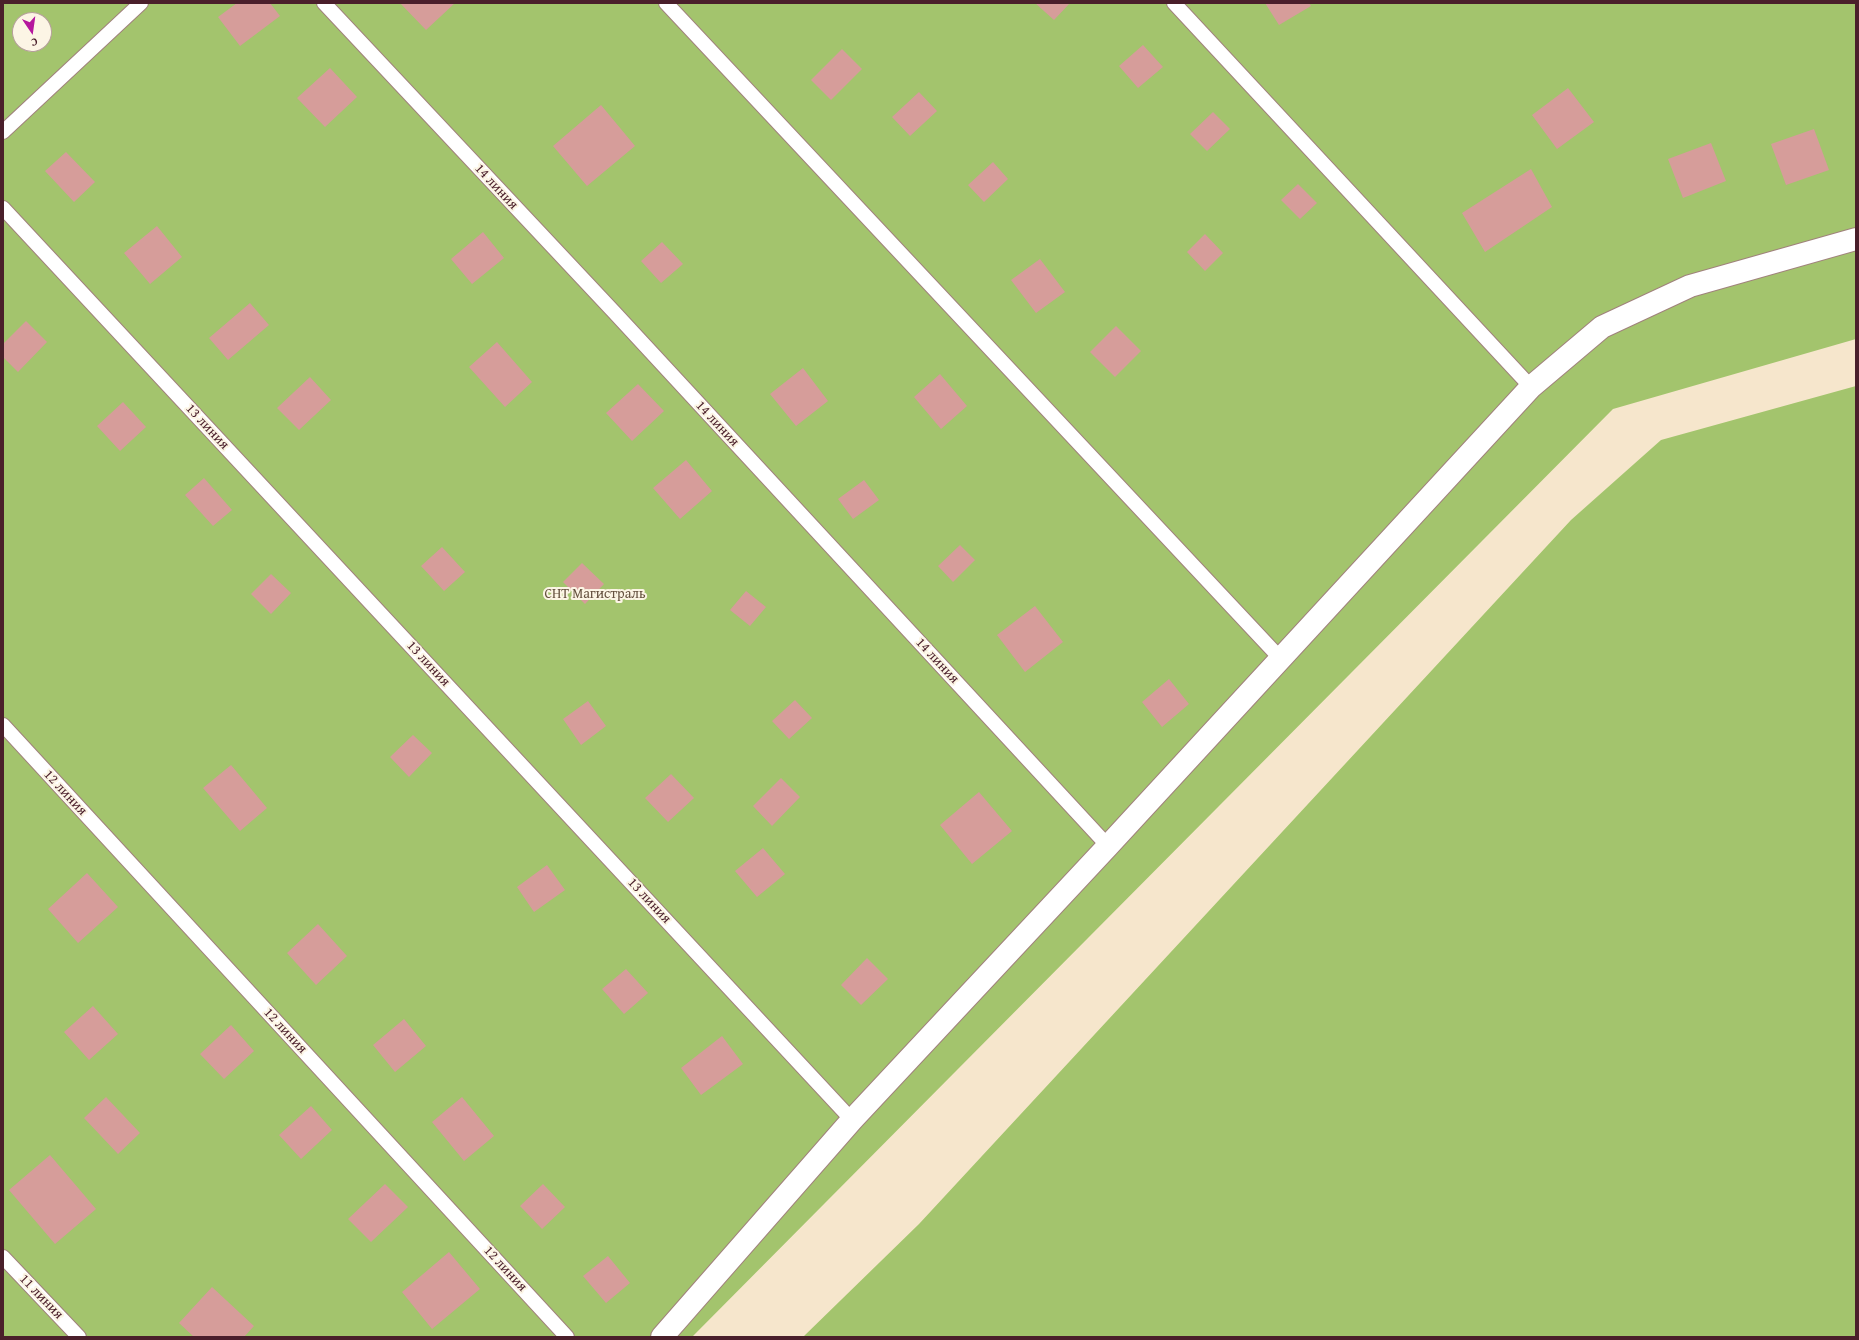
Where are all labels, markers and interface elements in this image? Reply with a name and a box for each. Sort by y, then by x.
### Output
north arrow [12,12,52,52]
text: С [30,34,39,51]
street label: 14 линия [471,161,521,213]
street label: 14 линия [692,398,742,450]
street label: 13 линия [182,401,232,453]
park label: СНТ Магистраль [544,586,646,602]
street label: 14 линия [912,635,962,687]
street label: 13 линия [403,638,453,690]
street label: 12 линия [40,767,90,819]
street label: 13 линия [624,875,674,927]
street label: 12 линия [260,1005,310,1057]
street label: 12 линия [480,1243,530,1295]
street label: 11 линия [15,1271,67,1323]

